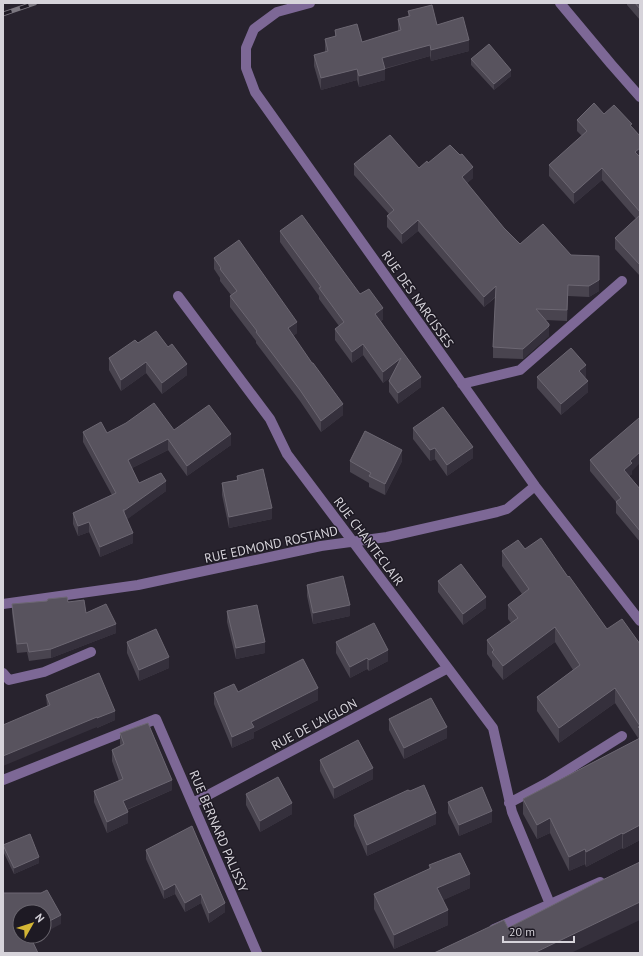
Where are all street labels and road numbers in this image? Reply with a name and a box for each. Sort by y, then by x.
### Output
street label: RUE DES NARCISSES [378,247,458,351]
street label: RUE CHANTECLAIR [330,494,408,589]
street label: RUE EDMOND ROSTAND [203,522,339,567]
street label: RUE DE L'AIGLON [268,695,360,754]
street label: RUE BERNARD PALISSY [185,768,252,895]

